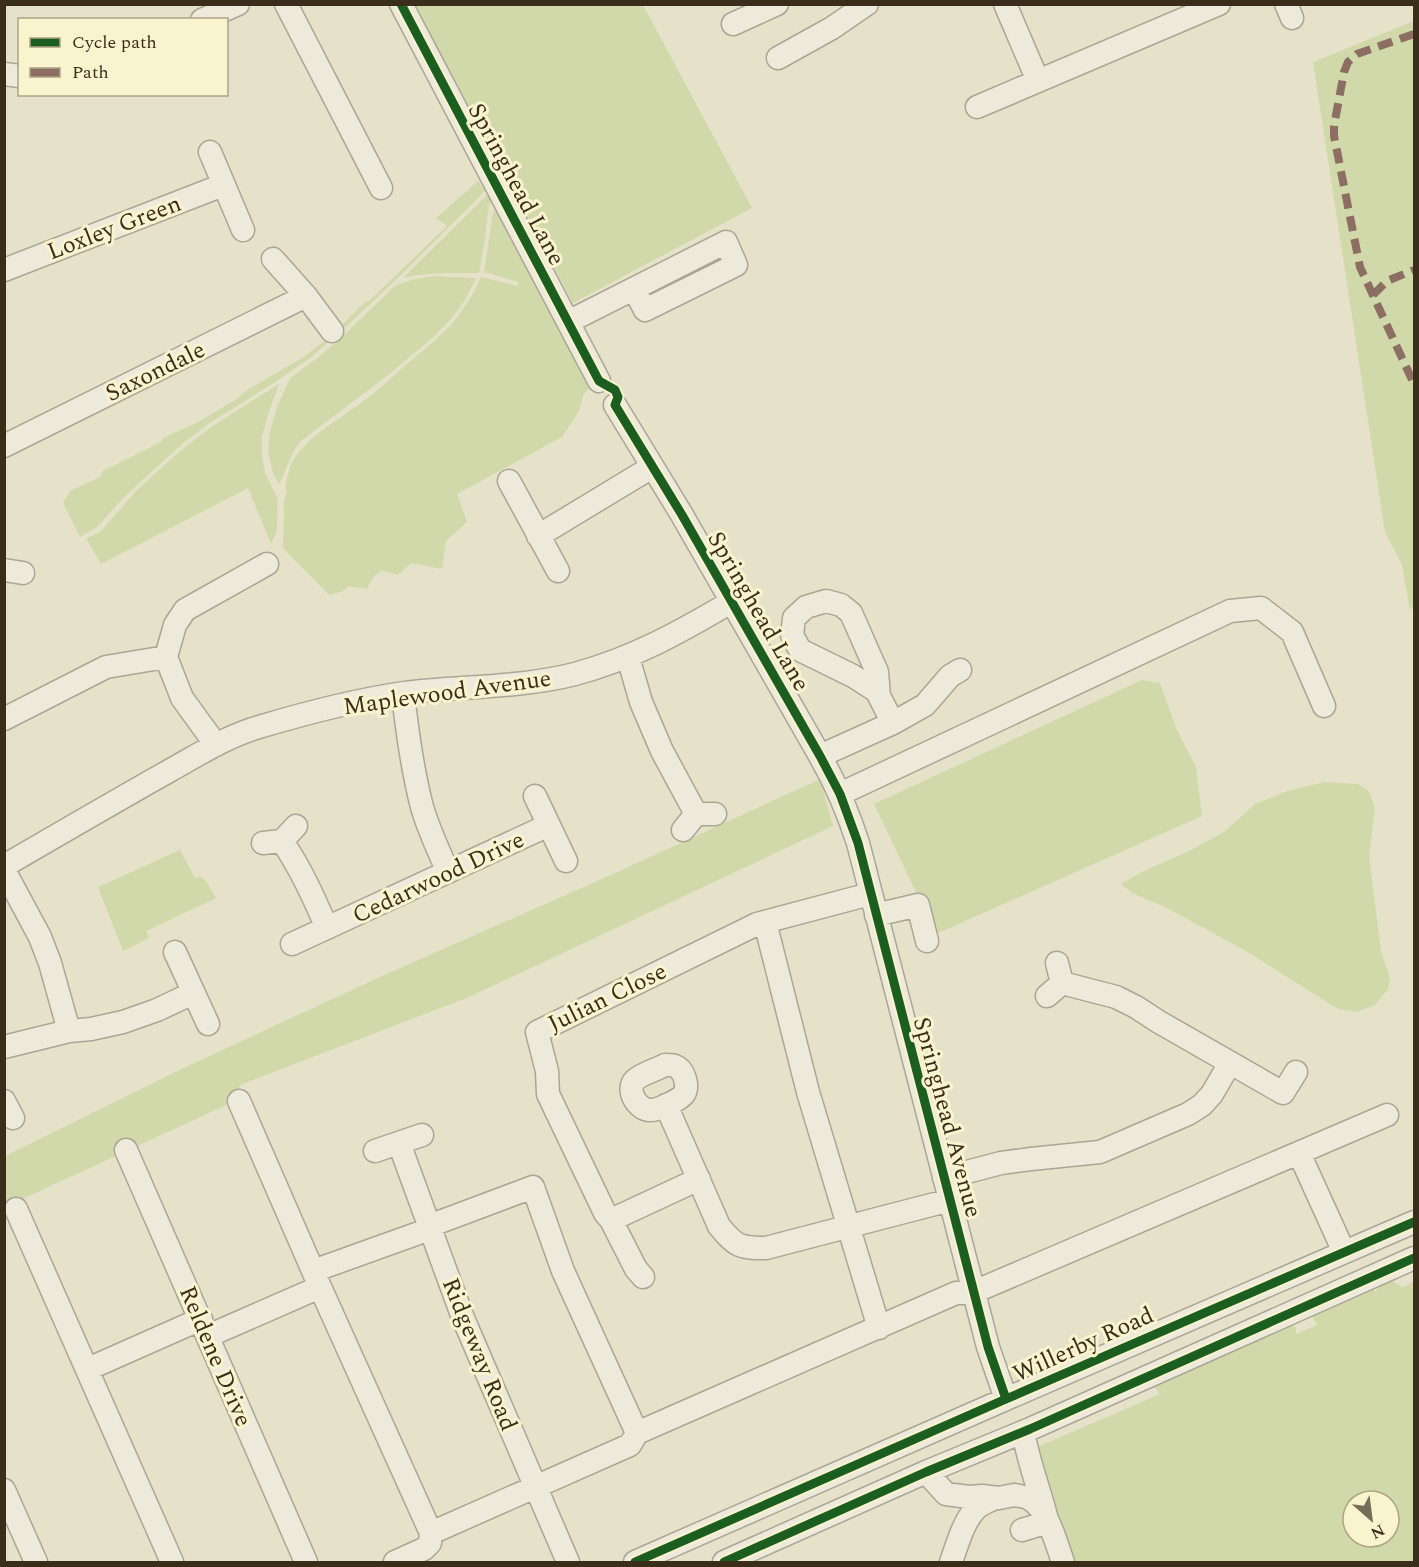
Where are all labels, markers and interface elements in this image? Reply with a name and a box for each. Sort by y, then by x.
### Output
legend [18,18,228,96]
text: Cycle path [72,29,157,56]
text: Path [72,59,109,86]
street label: Springhead Lane [458,97,574,272]
street label: Loxley Green [42,186,187,270]
street label: Saxondale [99,332,211,412]
street label: Springhead Lane [698,525,819,698]
street label: Maplewood Avenue [341,661,554,725]
street label: Cedarwood Drive [346,822,530,934]
street label: Julian Close [542,954,673,1042]
street label: Springhead Avenue [903,1013,991,1221]
street label: Ridgeway Road [432,1272,526,1436]
street label: Reldene Drive [169,1280,261,1432]
street label: Willerby Road [1007,1298,1160,1392]
north arrow [1341,1489,1401,1549]
text: N [1366,1518,1389,1545]

